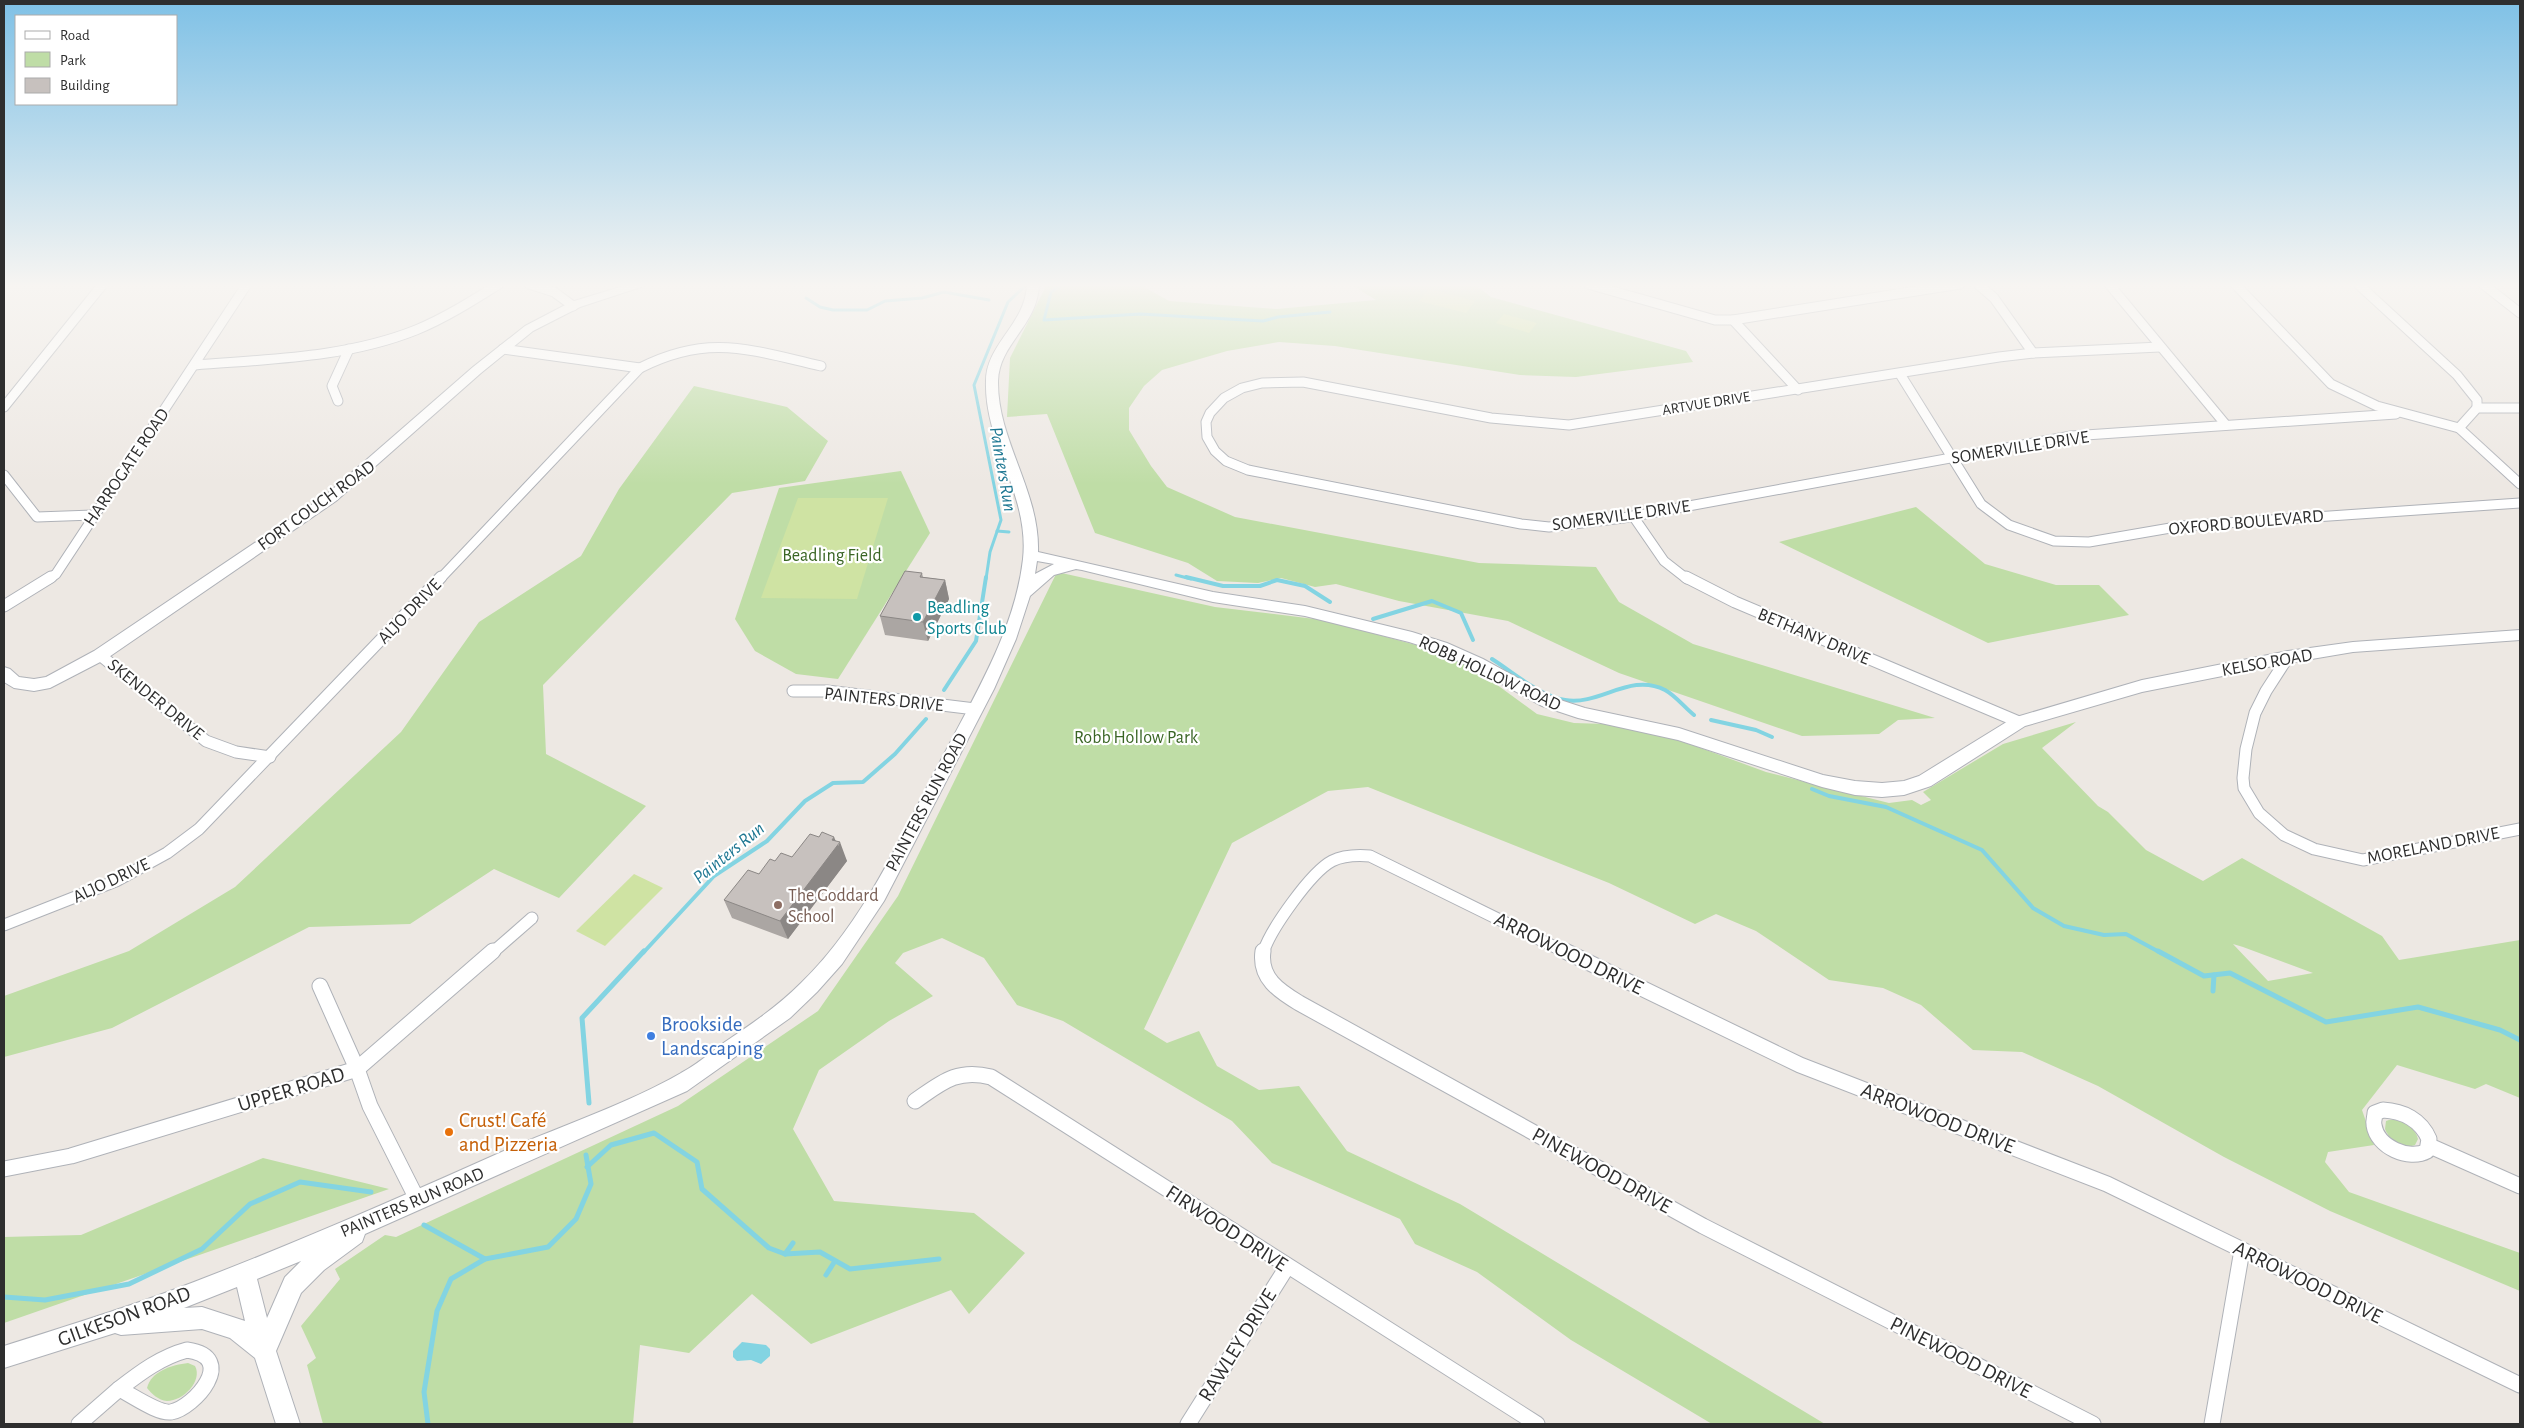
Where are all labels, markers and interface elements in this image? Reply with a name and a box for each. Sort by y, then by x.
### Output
legend [15,15,178,105]
text: Road [60,28,90,43]
text: Park [60,53,86,68]
text: Building [60,78,110,93]
street label: ARTVUE DRIVE [1661,389,1751,418]
street label: HARROGATE ROAD [81,405,173,530]
water label: Painters Run [986,425,1019,513]
street label: SOMERVILLE DRIVE [1950,428,2090,468]
street label: FORT COUCH ROAD [255,457,379,554]
street label: SOMERVILLE DRIVE [1551,497,1692,535]
street label: OXFORD BOULEVARD [2168,507,2324,539]
park label: Beadling Field [782,547,882,565]
street label: ALJO DRIVE [375,576,445,648]
place label: Beadling Sports Club [927,599,1007,638]
street label: BETHANY DRIVE [1755,605,1872,669]
marker: Beadling Sports Club [911,611,923,623]
street label: ROBB HOLLOW ROAD [1416,633,1563,715]
street label: KELSO ROAD [2220,646,2314,680]
street label: SKENDER DRIVE [104,656,207,744]
street label: PAINTERS DRIVE [823,685,945,715]
park label: Robb Hollow Park [1074,729,1199,747]
street label: PAINTERS RUN ROAD [883,730,971,875]
water label: Painters Run [690,819,768,888]
street label: MORELAND DRIVE [2366,824,2501,868]
street label: ALJO DRIVE [70,855,153,907]
place label: The Goddard School [788,887,878,926]
marker: The Goddard School [772,899,784,911]
street label: ARROWOOD DRIVE [1491,908,1647,999]
place label: Brookside Landscaping [661,1014,764,1059]
marker: Brookside Landscaping [645,1030,657,1042]
street label: UPPER ROAD [235,1063,347,1116]
street label: ARROWOOD DRIVE [1858,1079,2018,1157]
place label: Crust! Café and Pizzeria [459,1110,558,1155]
street label: PINEWOOD DRIVE [1529,1124,1675,1217]
marker: Crust! Café and Pizzeria [443,1126,455,1138]
street label: PAINTERS RUN ROAD [338,1165,487,1241]
street label: FIRWOOD DRIVE [1162,1181,1291,1275]
street label: ARROWOOD DRIVE [2230,1237,2386,1328]
street label: GILKESON ROAD [55,1283,193,1350]
street label: RAWLEY DRIVE [1195,1285,1280,1405]
street label: PINEWOOD DRIVE [1887,1313,2035,1402]

